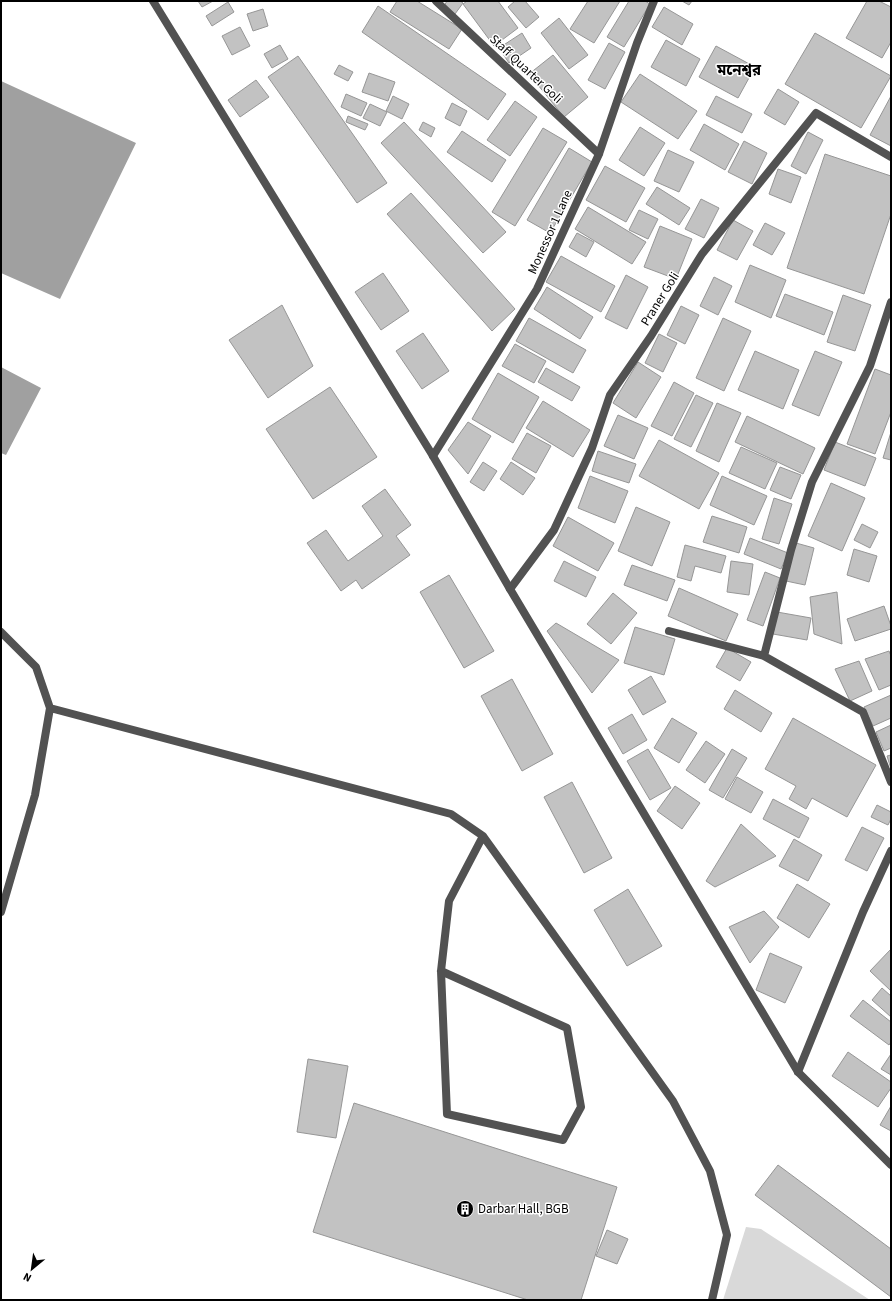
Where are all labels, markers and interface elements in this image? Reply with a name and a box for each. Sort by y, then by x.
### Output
street label: Staff Quarter Goli [486,31,566,107]
district label: মনেশ্বর [716,60,762,81]
street label: Monessor 1 Lane [523,187,577,277]
street label: Praner Goli [636,269,684,329]
building icon: Darbar Hall, BGB [455,1199,475,1219]
place label: Darbar Hall, BGB [478,1200,569,1218]
north arrow [12,1249,52,1289]
text: N [21,1269,34,1286]

